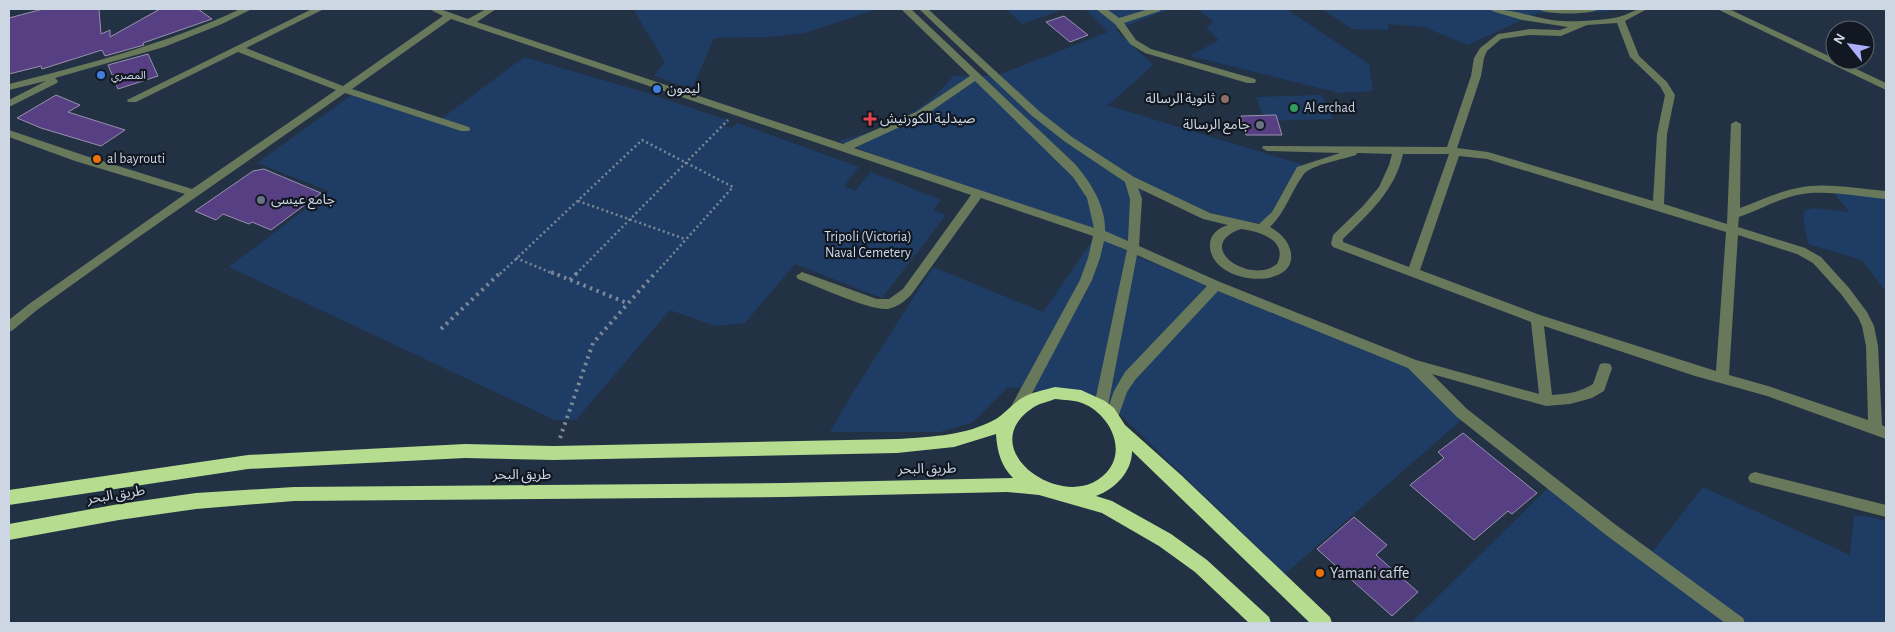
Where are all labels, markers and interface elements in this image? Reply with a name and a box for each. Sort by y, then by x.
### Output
north arrow [1825,20,1875,70]
text: N [1831,31,1848,47]
marker: المصري [95,69,107,81]
place label: المصري [111,70,146,84]
place label: ليمون [667,82,700,97]
marker: ليمون [651,83,663,95]
place label: ثانوية الرسالة [1145,92,1215,107]
marker: ثانوية الرسالة [1219,93,1231,105]
place label: Al erchad [1304,101,1355,115]
marker: Al erchad [1288,102,1300,114]
place label: صيدلية الكورنيش [880,112,976,127]
marker: صيدلية الكورنيش [864,113,876,125]
place label: جامع الرسالة [1183,118,1250,135]
marker: جامع الرسالة [1254,119,1266,131]
place label: al bayrouti [107,152,165,166]
marker: al bayrouti [91,153,103,165]
place label: جامع عيسى [271,193,335,210]
marker: جامع عيسى [255,194,267,206]
park label: Tripoli (Victoria) Naval Cemetery [824,230,912,260]
street label: طريق البحر [897,461,956,479]
street label: طريق البحر [492,468,551,484]
street label: طريق البحر [85,483,146,509]
place label: Yamani caffe [1330,565,1409,581]
marker: Yamani caffe [1314,567,1326,579]

